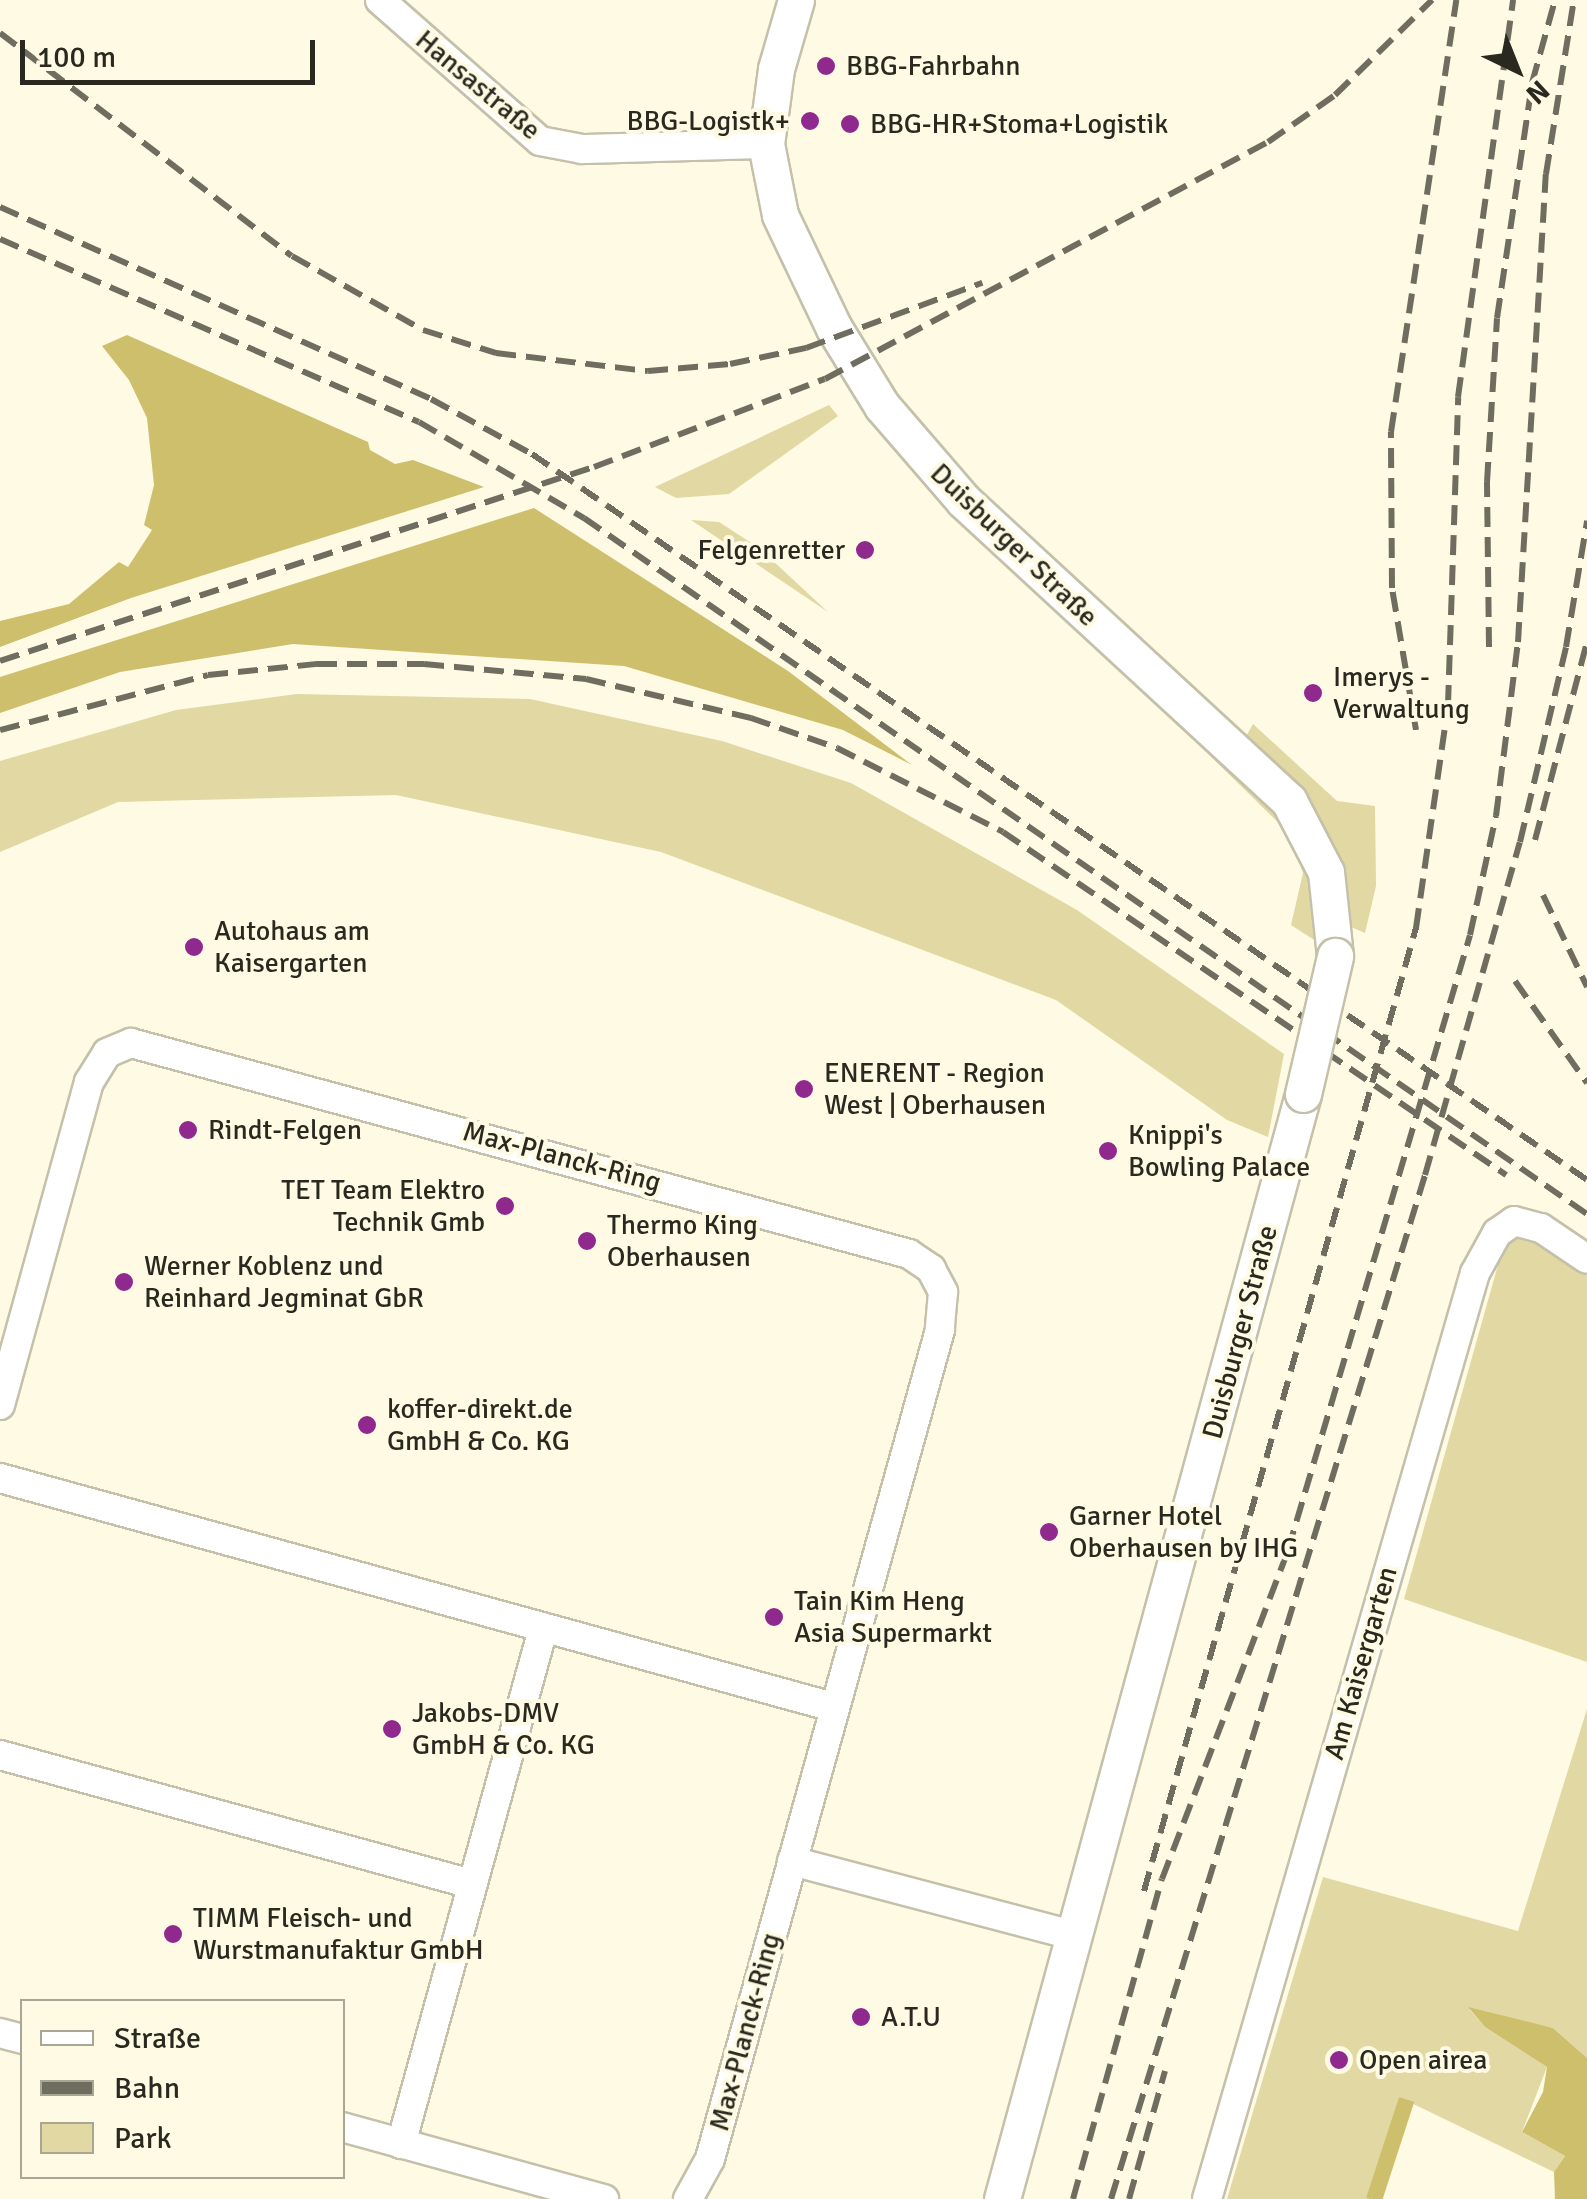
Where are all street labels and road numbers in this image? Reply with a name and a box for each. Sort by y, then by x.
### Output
street label: Hansastraße [409,23,547,147]
street label: Duisburger Straße [923,457,1105,633]
street label: Max-Planck-Ring [459,1114,665,1200]
street label: Duisburger Straße [1195,1221,1285,1443]
street label: Am Kaisergarten [1317,1563,1405,1763]
street label: Max-Planck-Ring [702,1929,788,2135]

